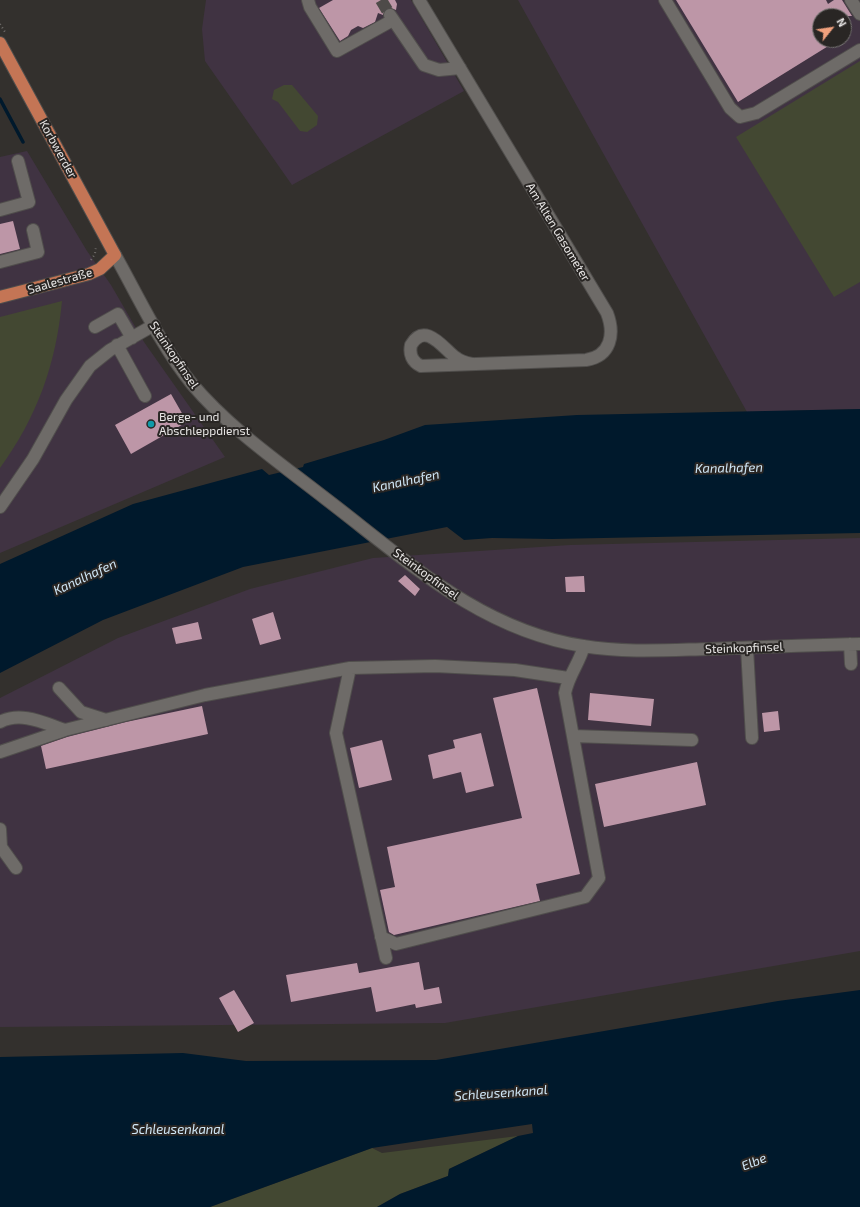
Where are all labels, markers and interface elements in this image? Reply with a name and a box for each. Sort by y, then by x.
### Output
north arrow [812,8,852,48]
text: N [834,16,850,29]
street label: Korbwerder [36,117,80,181]
street label: Am Alten Gasometer [523,180,593,284]
street label: Saalestraße [26,265,94,297]
street label: Steinkopfinsel [146,319,202,391]
place label: Berge- und Abschleppdienst [159,410,250,438]
marker: Berge- und Abschleppdienst [146,419,156,429]
water label: Kanalhafen [695,460,763,476]
water label: Kanalhafen [371,466,441,496]
street label: Steinkopfinsel [390,545,462,603]
water label: Kanalhafen [51,556,119,598]
street label: Steinkopfinsel [705,639,783,657]
water label: Schleusenkanal [454,1082,548,1104]
water label: Schleusenkanal [131,1122,225,1138]
water label: Elbe [739,1150,769,1174]

